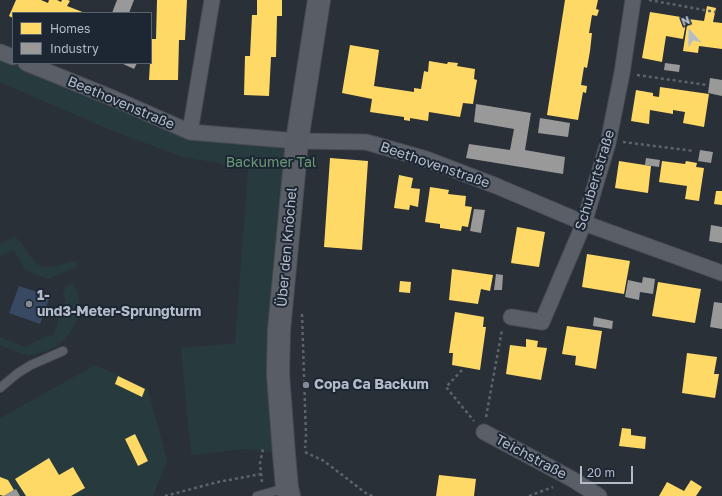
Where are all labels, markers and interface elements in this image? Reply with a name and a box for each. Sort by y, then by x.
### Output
legend [12,12,152,64]
north arrow [670,12,710,52]
text: N [679,13,692,28]
text: Homes [50,21,90,36]
text: Industry [50,41,99,56]
street label: Beethovenstraße [65,73,177,133]
street label: Schubertstraße [572,128,618,232]
street label: Beethovenstraße [378,138,492,192]
park label: Backumer Tal [226,155,316,171]
street label: Über den Knöchel [273,186,301,308]
place label: 1- und3-Meter-Sprungturm [37,288,201,320]
marker: 1- und3-Meter-Sprungturm [24,299,34,309]
place label: Copa Ca Backum [314,377,429,393]
marker: Copa Ca Backum [301,380,311,390]
street label: Teichstraße [493,431,569,483]
scale bar [582,458,635,484]
text: 20 m [587,465,615,480]

